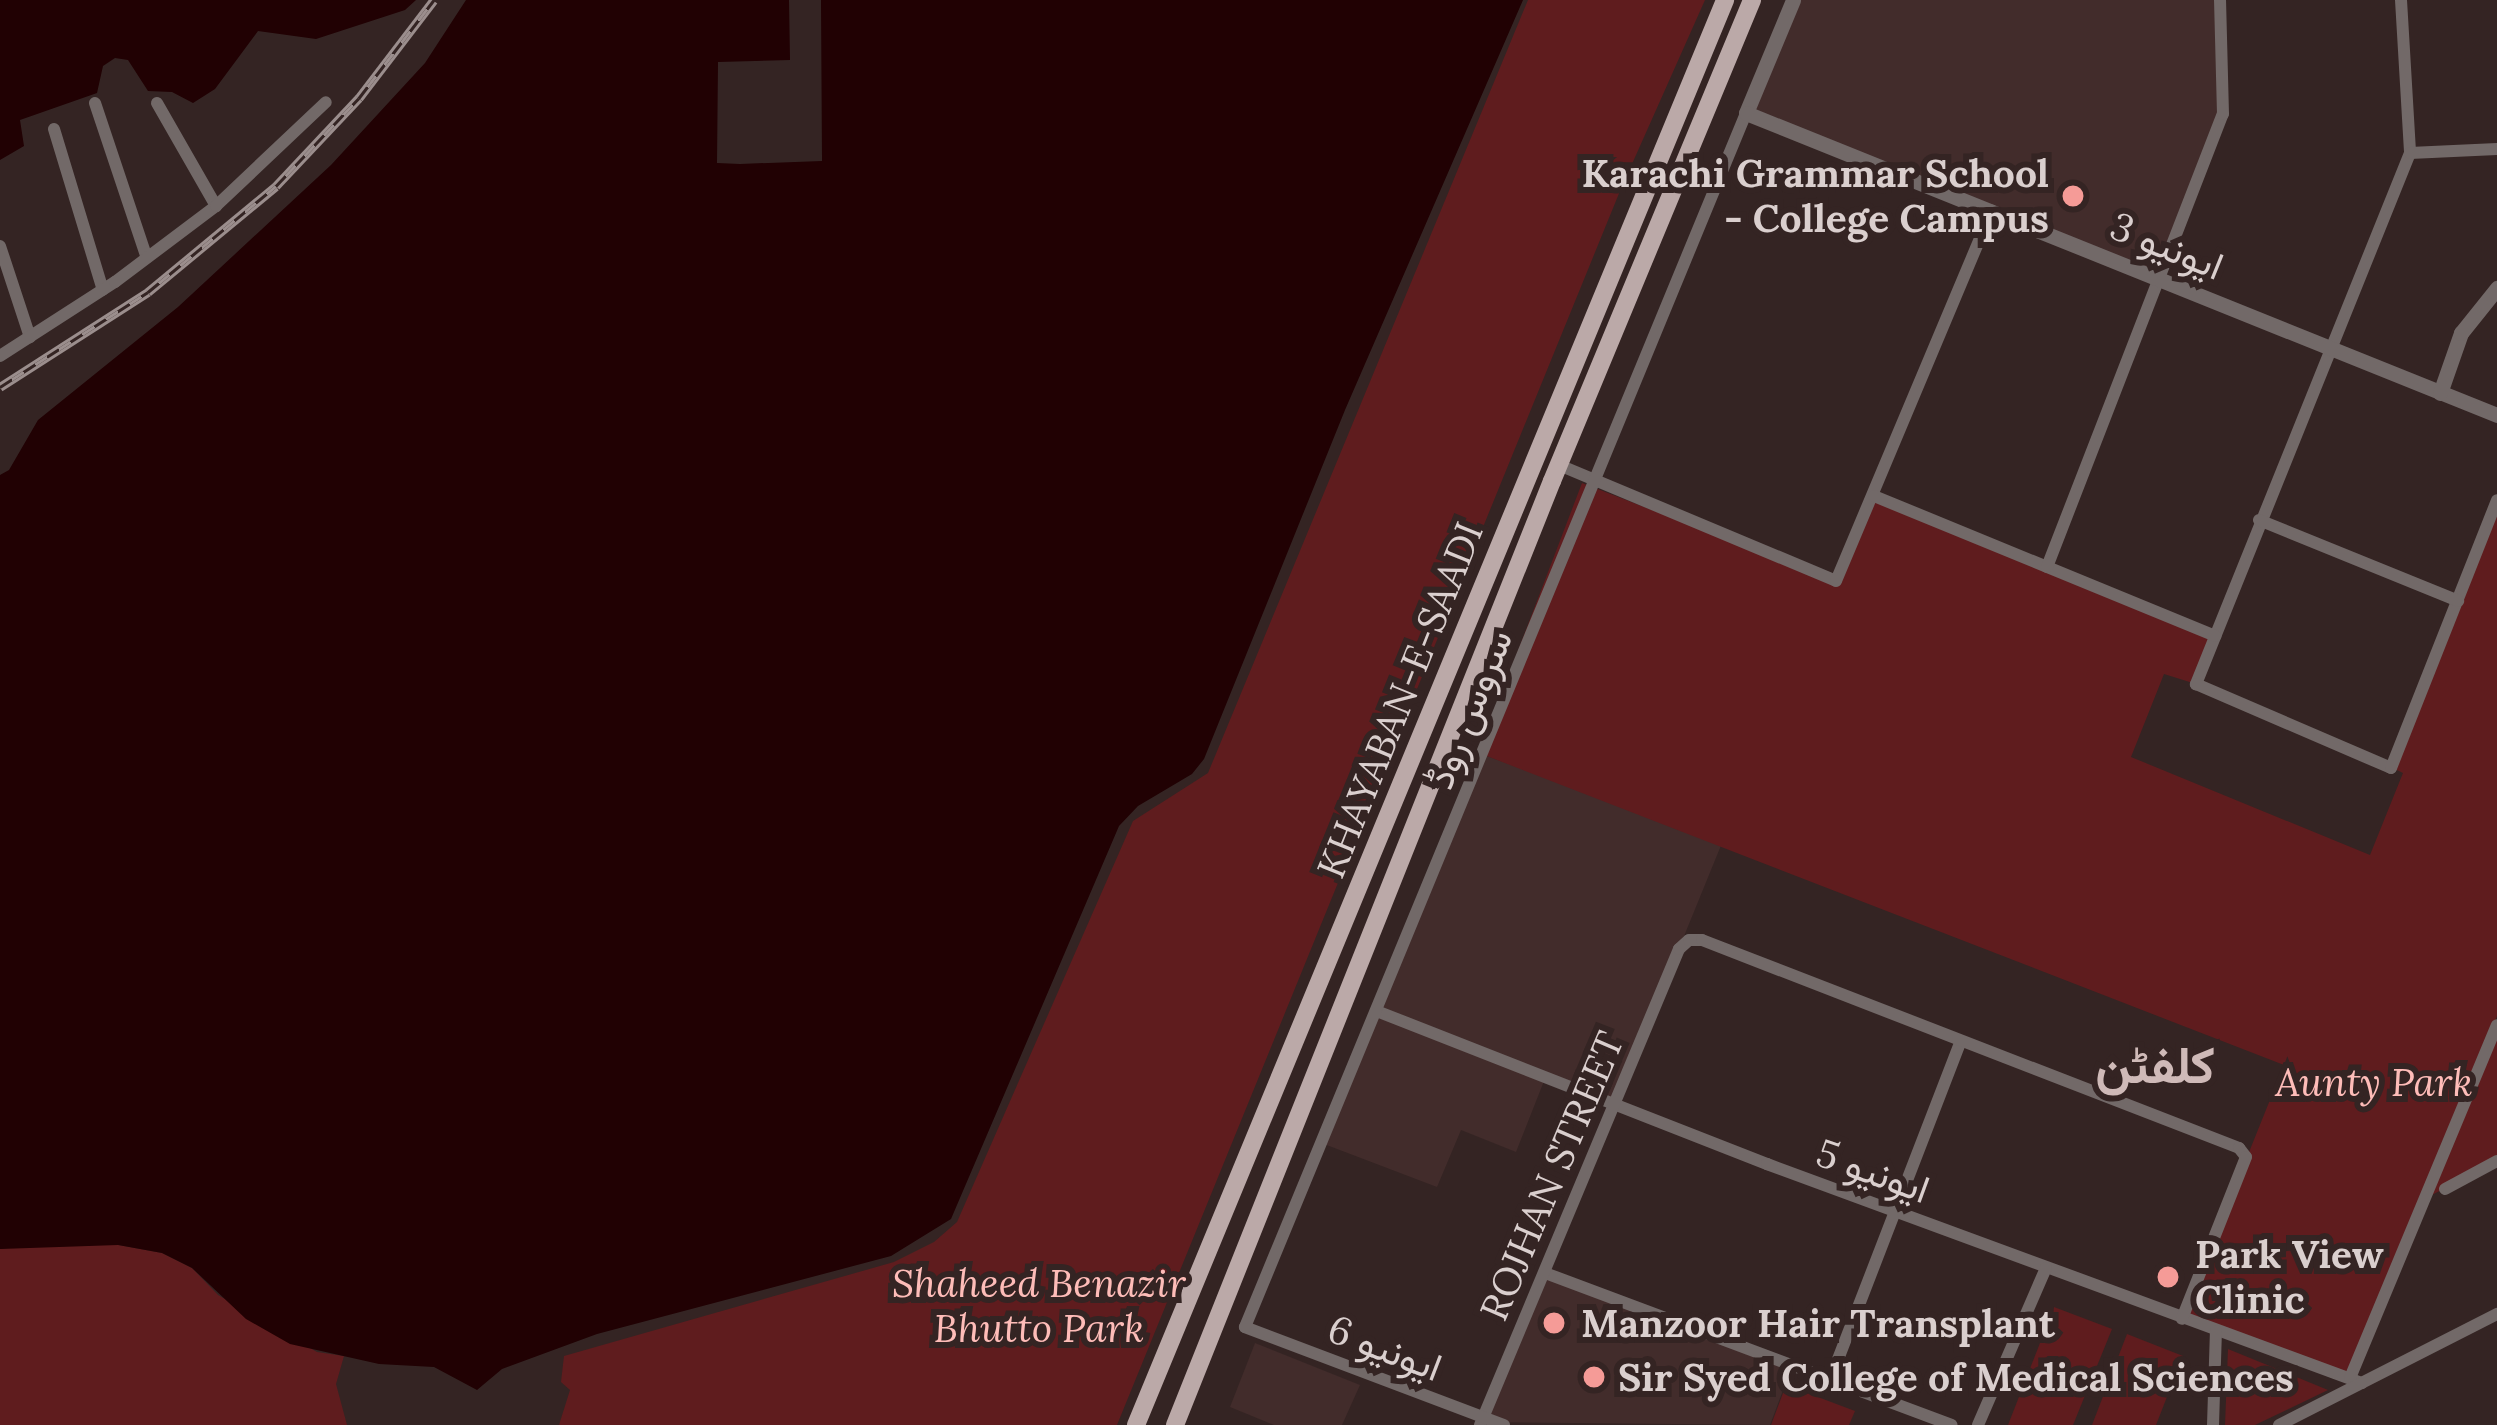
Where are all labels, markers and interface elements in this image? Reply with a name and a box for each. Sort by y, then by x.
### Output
place label: Karachi Grammar School - College Campus [1581,151,2049,242]
marker: Karachi Grammar School - College Campus [2060,183,2086,209]
street label: ایونیو 3 [2104,202,2230,290]
street label: KHAYABAN-E-SAADI [1307,515,1493,885]
street label: سروس روڈ [1416,622,1522,796]
street label: ROJHAN STREET [1470,1025,1634,1327]
district label: کلفٹن [2095,1034,2215,1096]
park label: Aunty Park [2275,1059,2473,1105]
street label: ایونیو 5 [1810,1129,1936,1213]
place label: Park View Clinic [2195,1232,2384,1323]
park label: Shaheed Benazir Bhutto Park [892,1261,1186,1352]
marker: Park View Clinic [2152,1261,2184,1293]
place label: Manzoor Hair Transplant [1581,1300,2055,1346]
street label: ایونیو 6 [1321,1305,1449,1391]
marker: Manzoor Hair Transplant [1538,1307,1570,1339]
place label: Sir Syed College of Medical Sciences [1618,1354,2294,1400]
marker: Sir Syed College of Medical Sciences [1581,1364,1607,1390]

